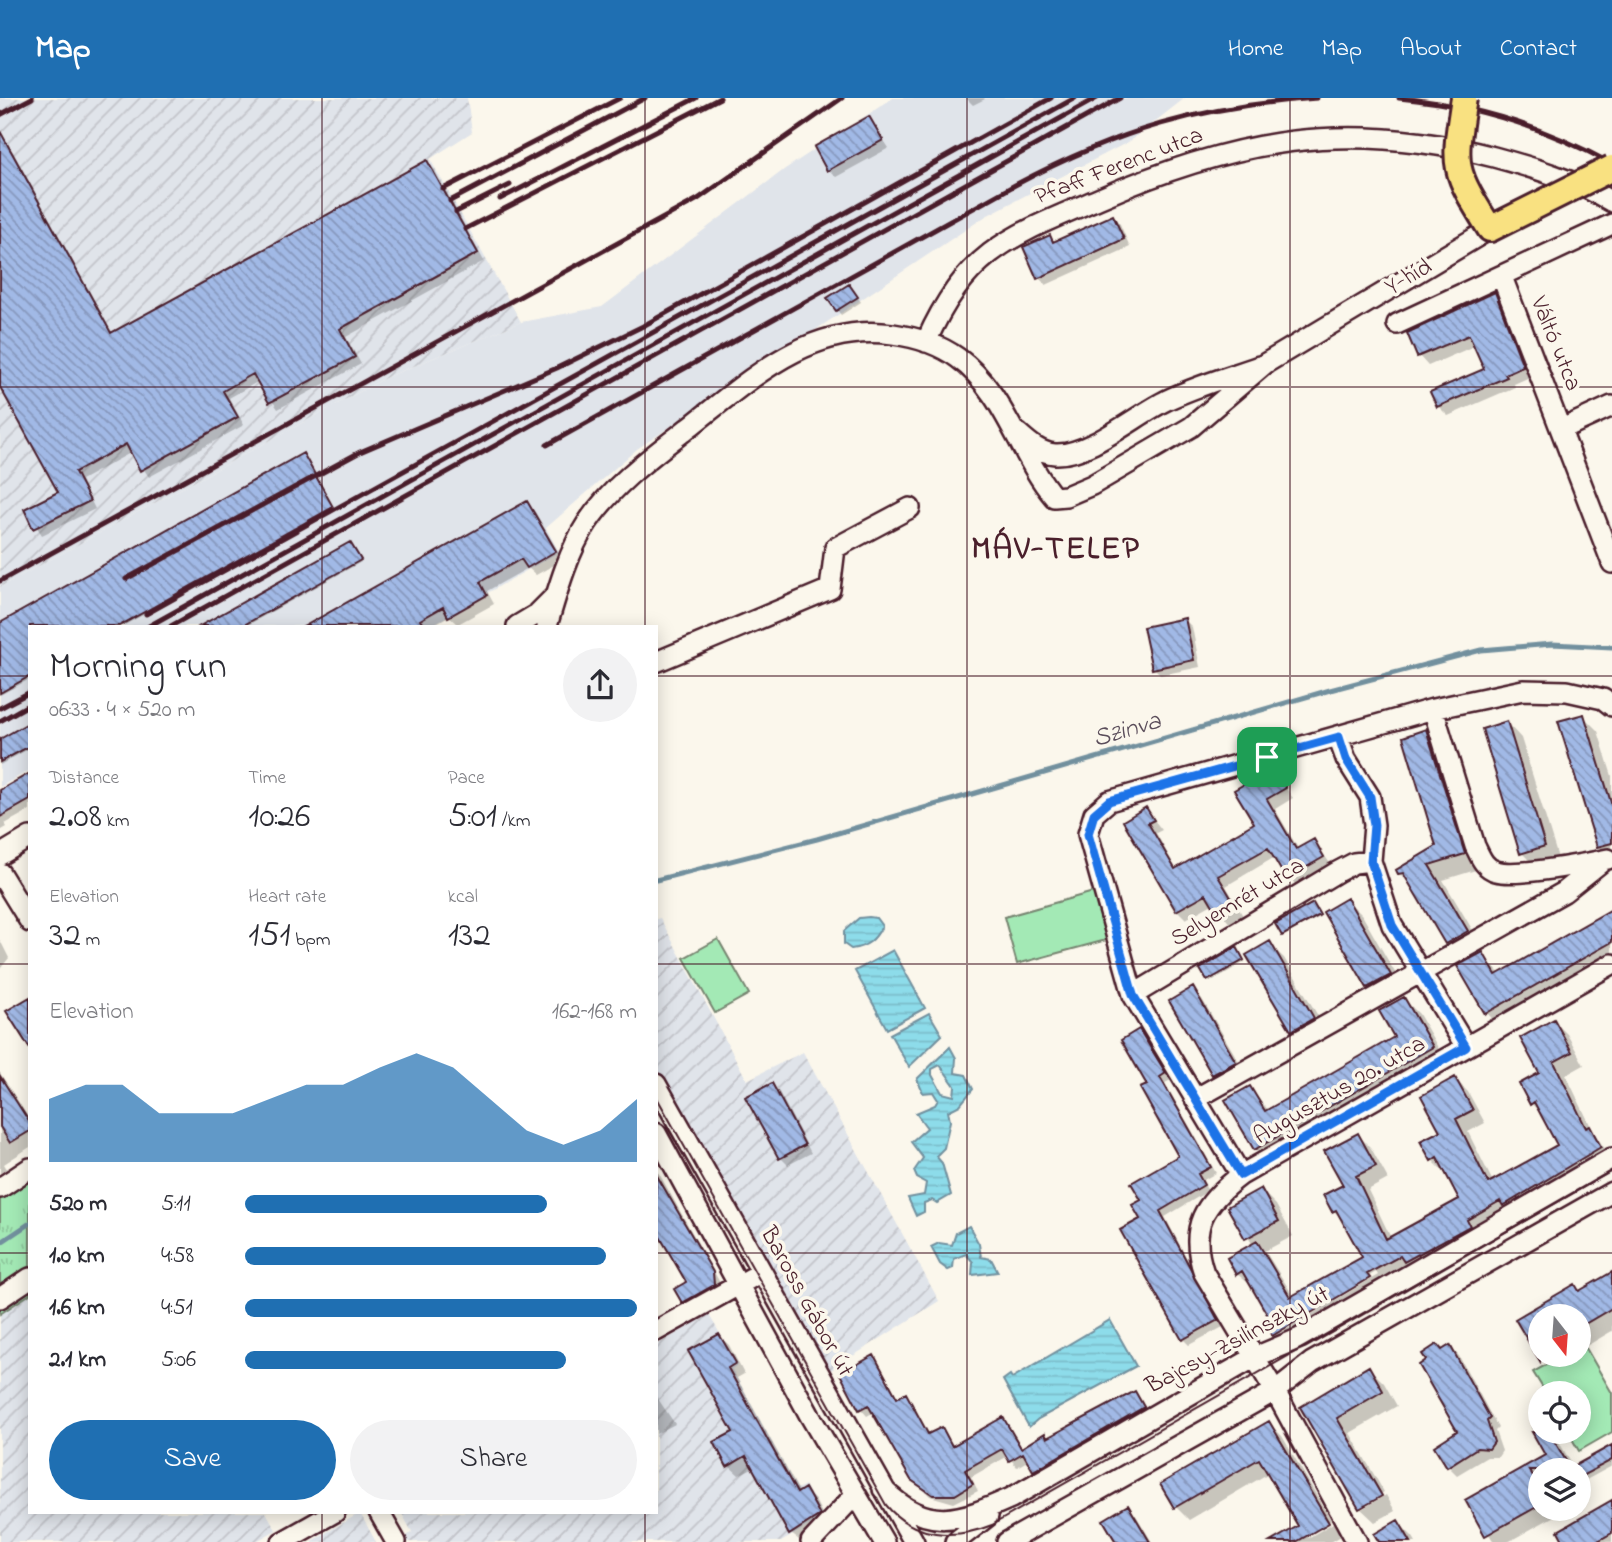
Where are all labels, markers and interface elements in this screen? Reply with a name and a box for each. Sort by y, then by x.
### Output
text: Map [35,25,91,73]
text: Home [1228,32,1284,67]
text: Map [1322,32,1362,67]
text: About [1400,32,1462,67]
text: Contact [1500,32,1577,67]
street label: Pfaff Ferenc utca [1030,119,1208,215]
street label: Y-híd [1379,250,1440,305]
street label: Váltó utca [1520,290,1590,397]
district label: MÁV-TELEP [971,526,1141,574]
text: Morning run [49,640,227,696]
button: share [563,648,637,722]
text: 06:33 · 4 × 520 m [49,694,195,727]
water label: Szinva [1089,703,1166,759]
pin [1237,727,1297,787]
icon: arrive [1248,738,1286,776]
text: Distance [49,765,119,792]
text: Time [248,765,286,792]
text: Pace [448,765,485,792]
text: 2.08 [49,792,102,843]
text: 10:26 [248,792,310,843]
text: 5:01 [448,792,497,843]
text: km [102,808,130,835]
text: /km [497,808,531,835]
street label: Selyemrét utca [1164,849,1312,958]
text: Elevation [49,884,119,911]
text: Heart rate [248,884,326,911]
text: kcal [448,884,478,911]
text: 32 [49,911,81,962]
text: 151 [248,911,291,962]
text: 132 [448,911,491,962]
text: m [81,927,100,954]
text: bpm [291,927,330,954]
text: Elevation [49,996,134,1029]
text: 162–168 m [552,996,637,1029]
street label: Augusztus 20. utca [1247,1027,1433,1155]
text: 520 m [49,1188,107,1221]
text: 5:11 [161,1188,191,1221]
street label: Baross Gábor út [750,1220,862,1384]
text: 1.0 km [49,1240,105,1273]
text: 4:58 [161,1240,194,1273]
street label: Bajcsy-Zsilinszky út [1139,1278,1336,1406]
text: 1.6 km [49,1292,105,1325]
text: 4:51 [161,1292,193,1325]
north arrow [1528,1304,1591,1367]
map controls [1528,1304,1591,1521]
text: 2.1 km [49,1344,106,1377]
text: 5:06 [161,1344,196,1377]
button: locate [1528,1381,1591,1444]
button: Save [49,1420,336,1500]
button: Share [350,1420,637,1500]
button: layers [1528,1458,1591,1521]

